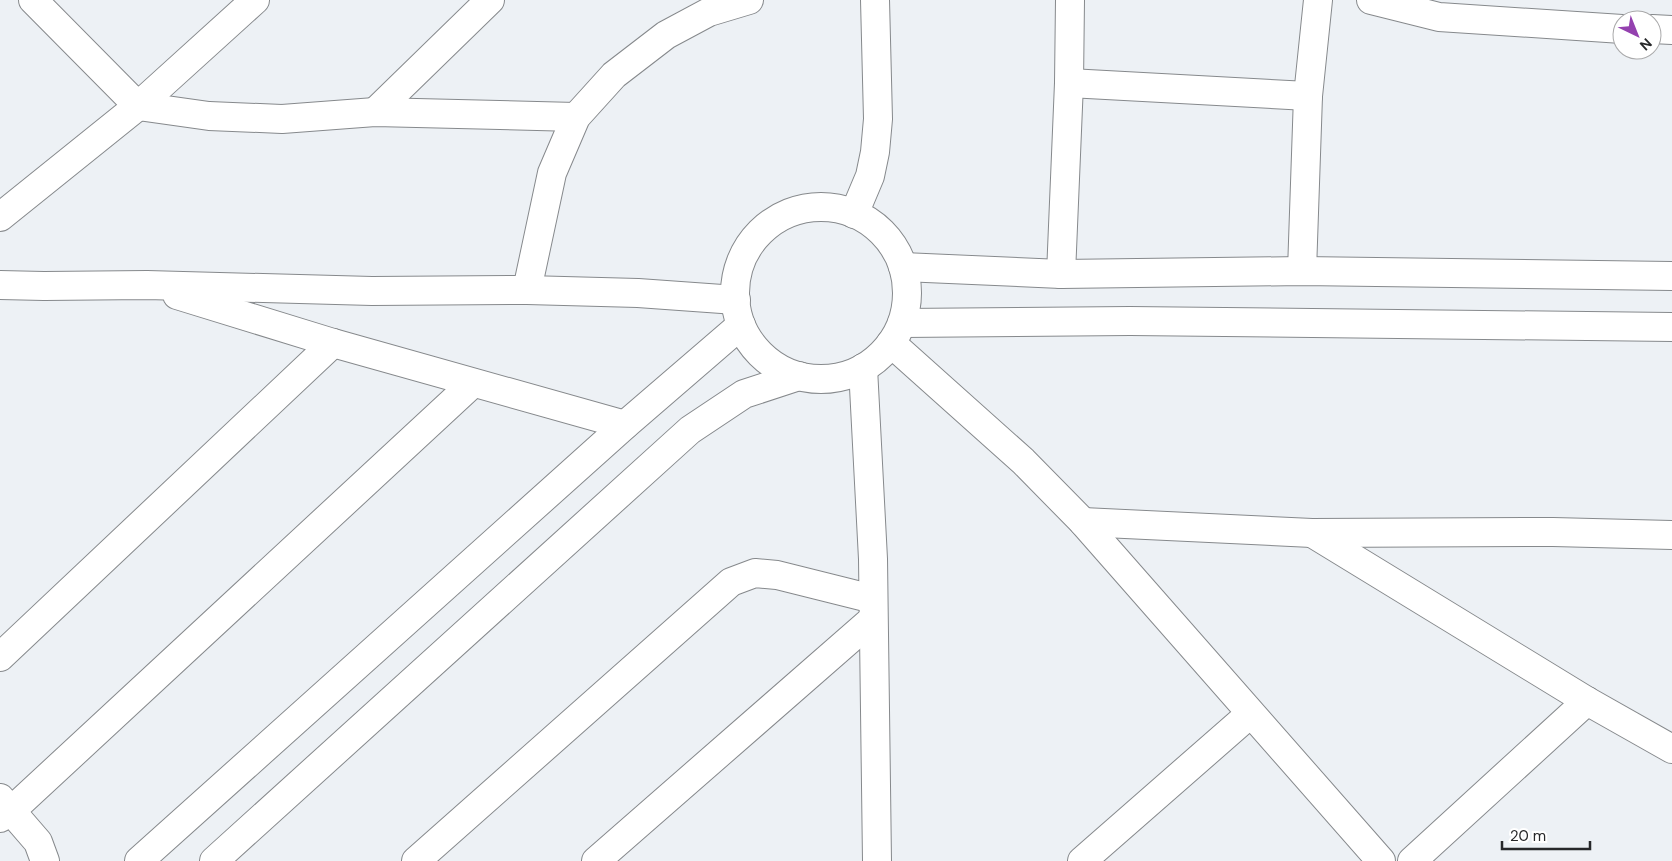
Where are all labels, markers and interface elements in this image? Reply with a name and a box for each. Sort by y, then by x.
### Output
north arrow [1612,10,1662,60]
text: N [1636,34,1656,55]
scale bar [1502,818,1590,850]
text: 20 m [1510,826,1546,846]

